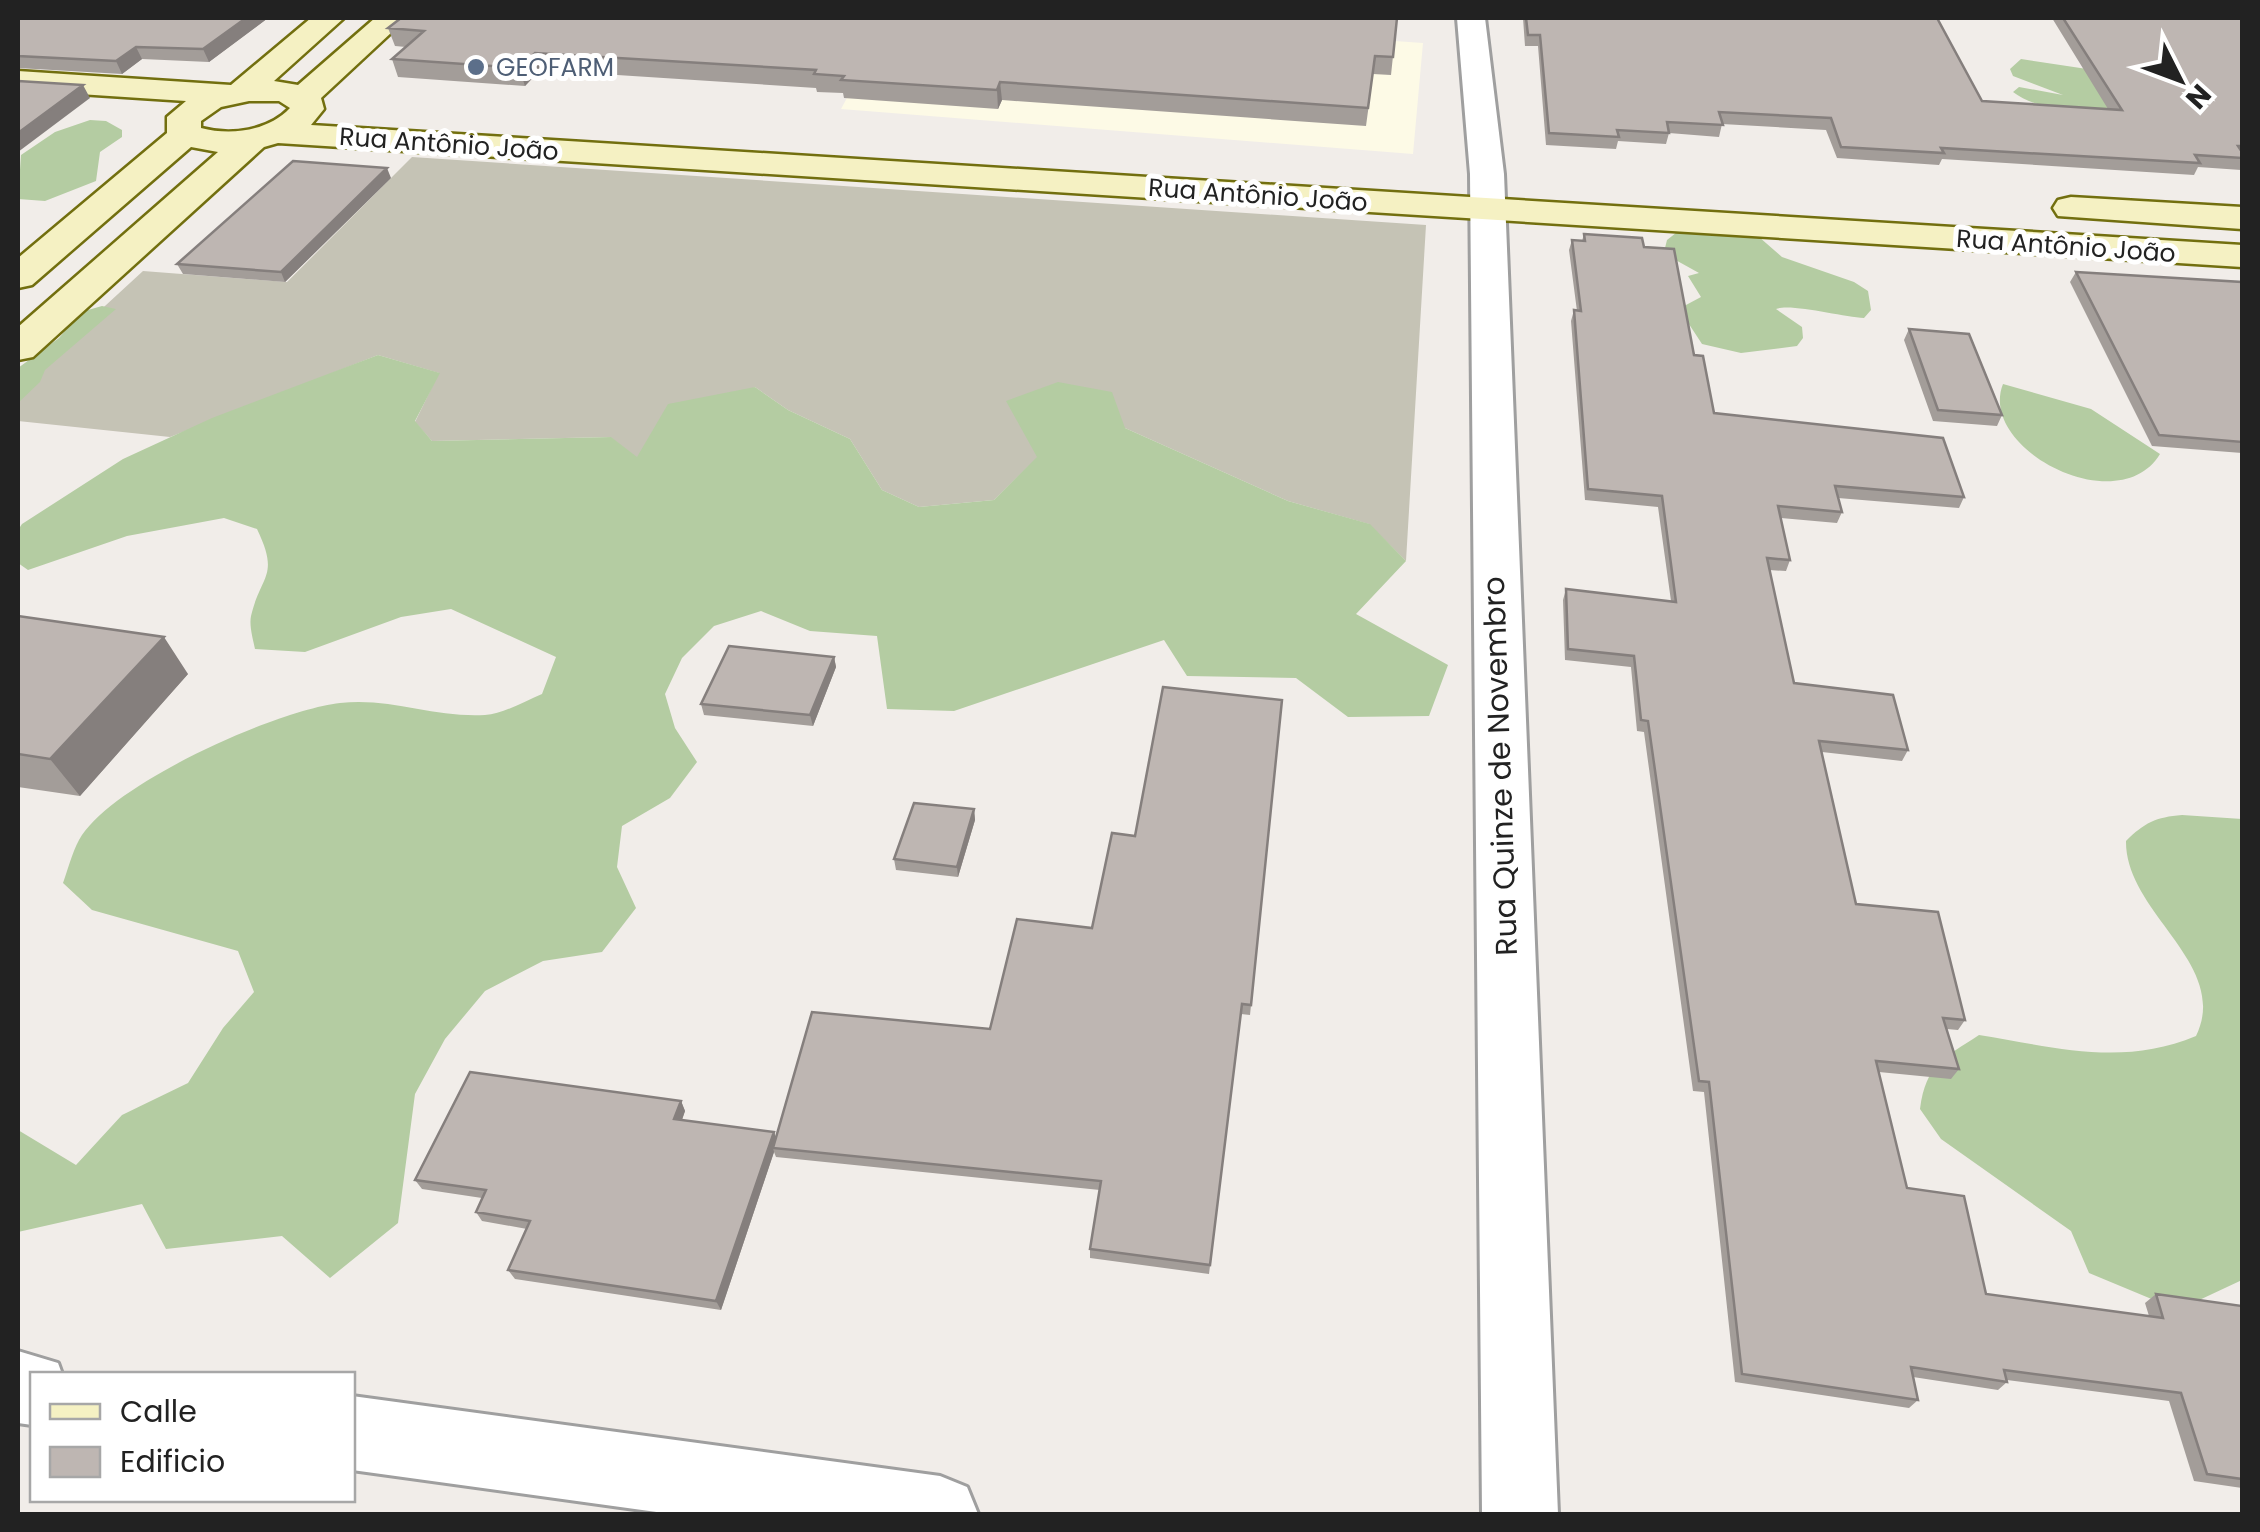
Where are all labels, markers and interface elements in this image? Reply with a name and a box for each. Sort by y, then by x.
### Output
north arrow [2130,30,2230,130]
place label: GEOFARM [496,50,614,85]
marker: GEOFARM [465,56,487,78]
text: N [2177,76,2220,117]
street label: Rua Antônio João [338,119,560,169]
street label: Rua Antônio João [1147,170,1369,220]
street label: Rua Antônio João [1955,221,2177,271]
street label: Rua Quinze de Novembro [1472,576,1528,956]
legend [30,1372,355,1502]
text: Calle [120,1390,197,1433]
text: Edificio [120,1440,225,1483]

